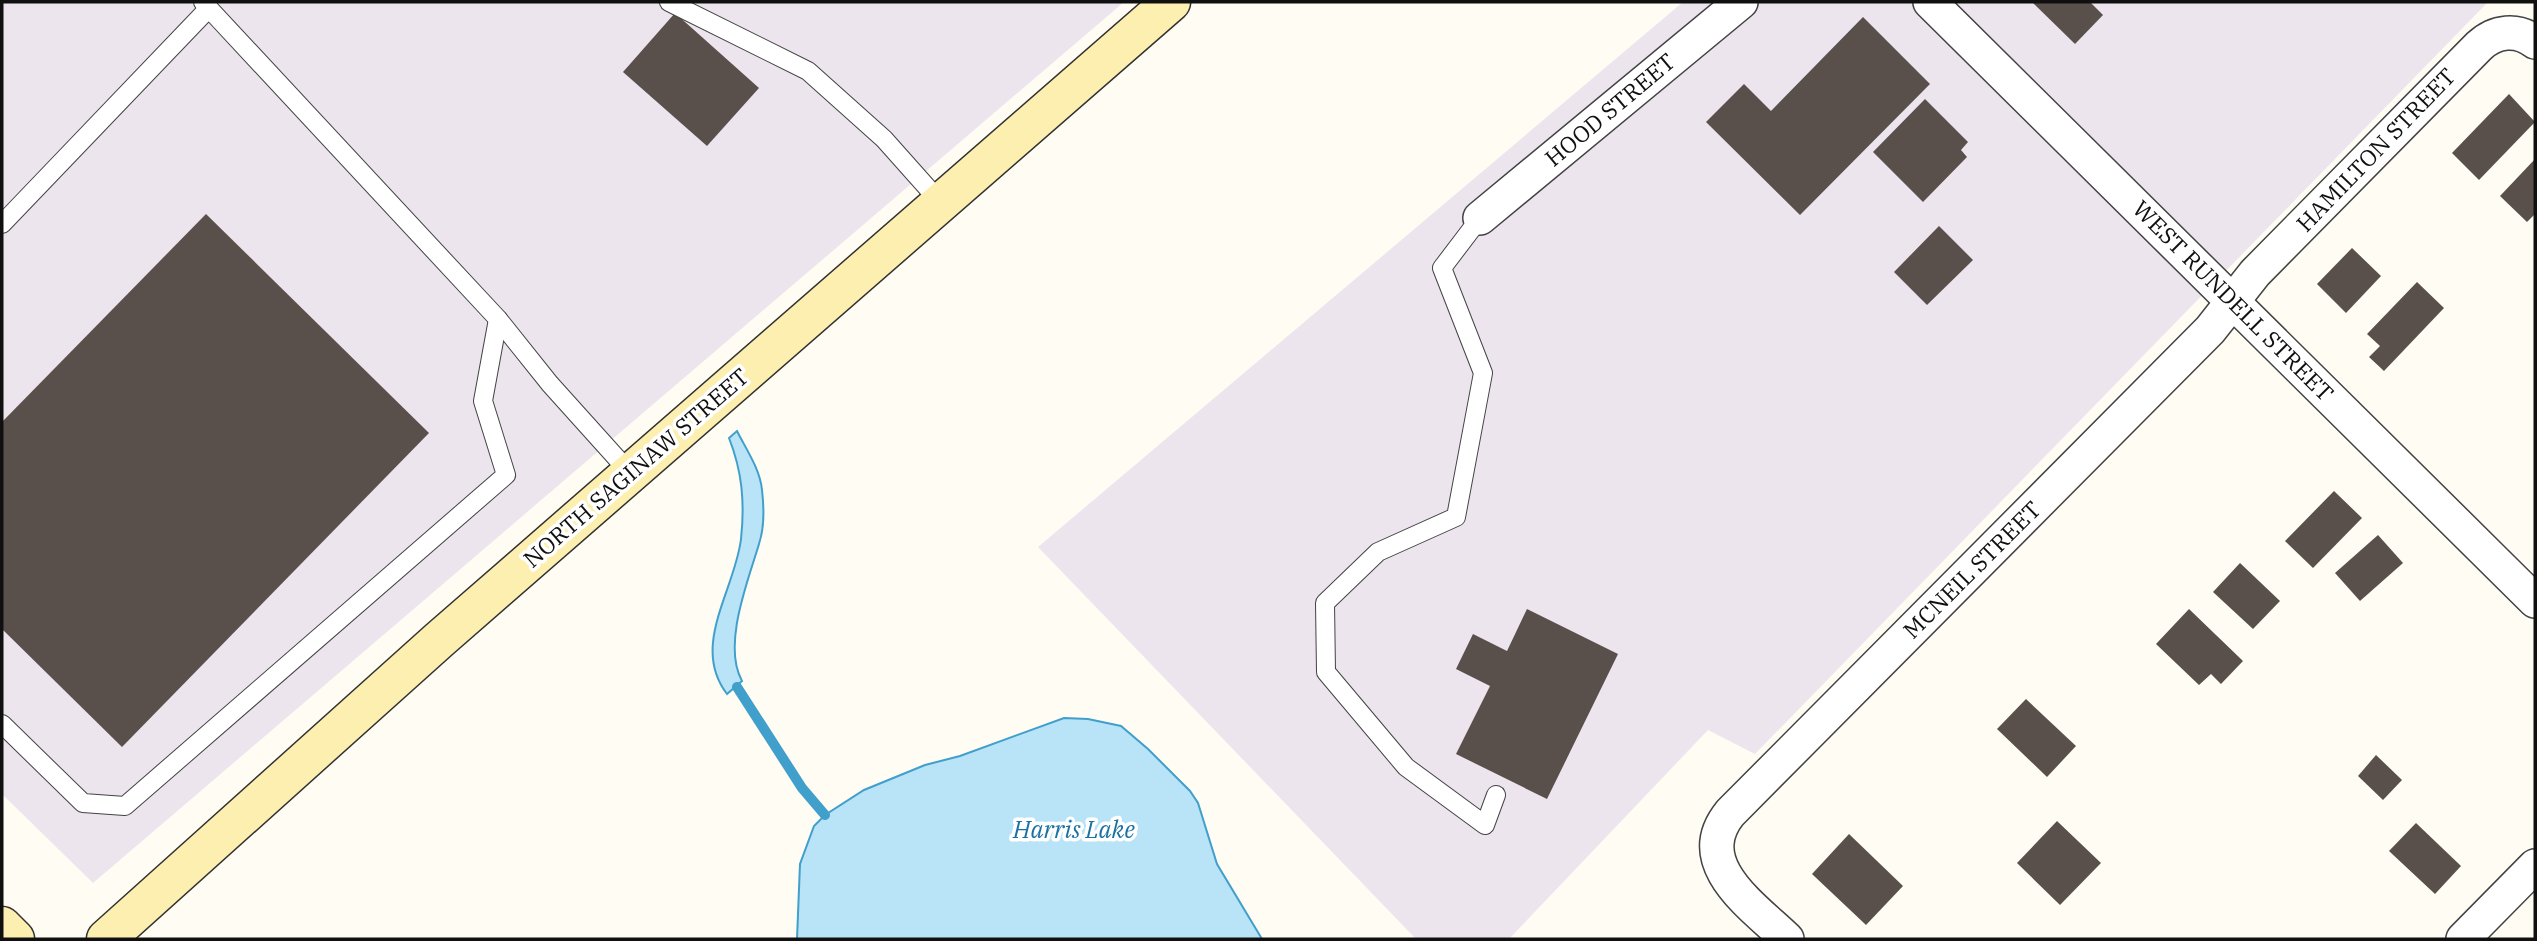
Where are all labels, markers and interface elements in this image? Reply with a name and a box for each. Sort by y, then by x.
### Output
street label: HOOD STREET [1538,46,1681,172]
street label: HAMILTON STREET [2289,61,2461,238]
street label: WEST RUNDELL STREET [2127,193,2341,407]
street label: NORTH SAGINAW STREET [516,361,754,573]
street label: MCNEIL STREET [1896,494,2047,645]
water label: Harris Lake [1012,813,1135,845]

